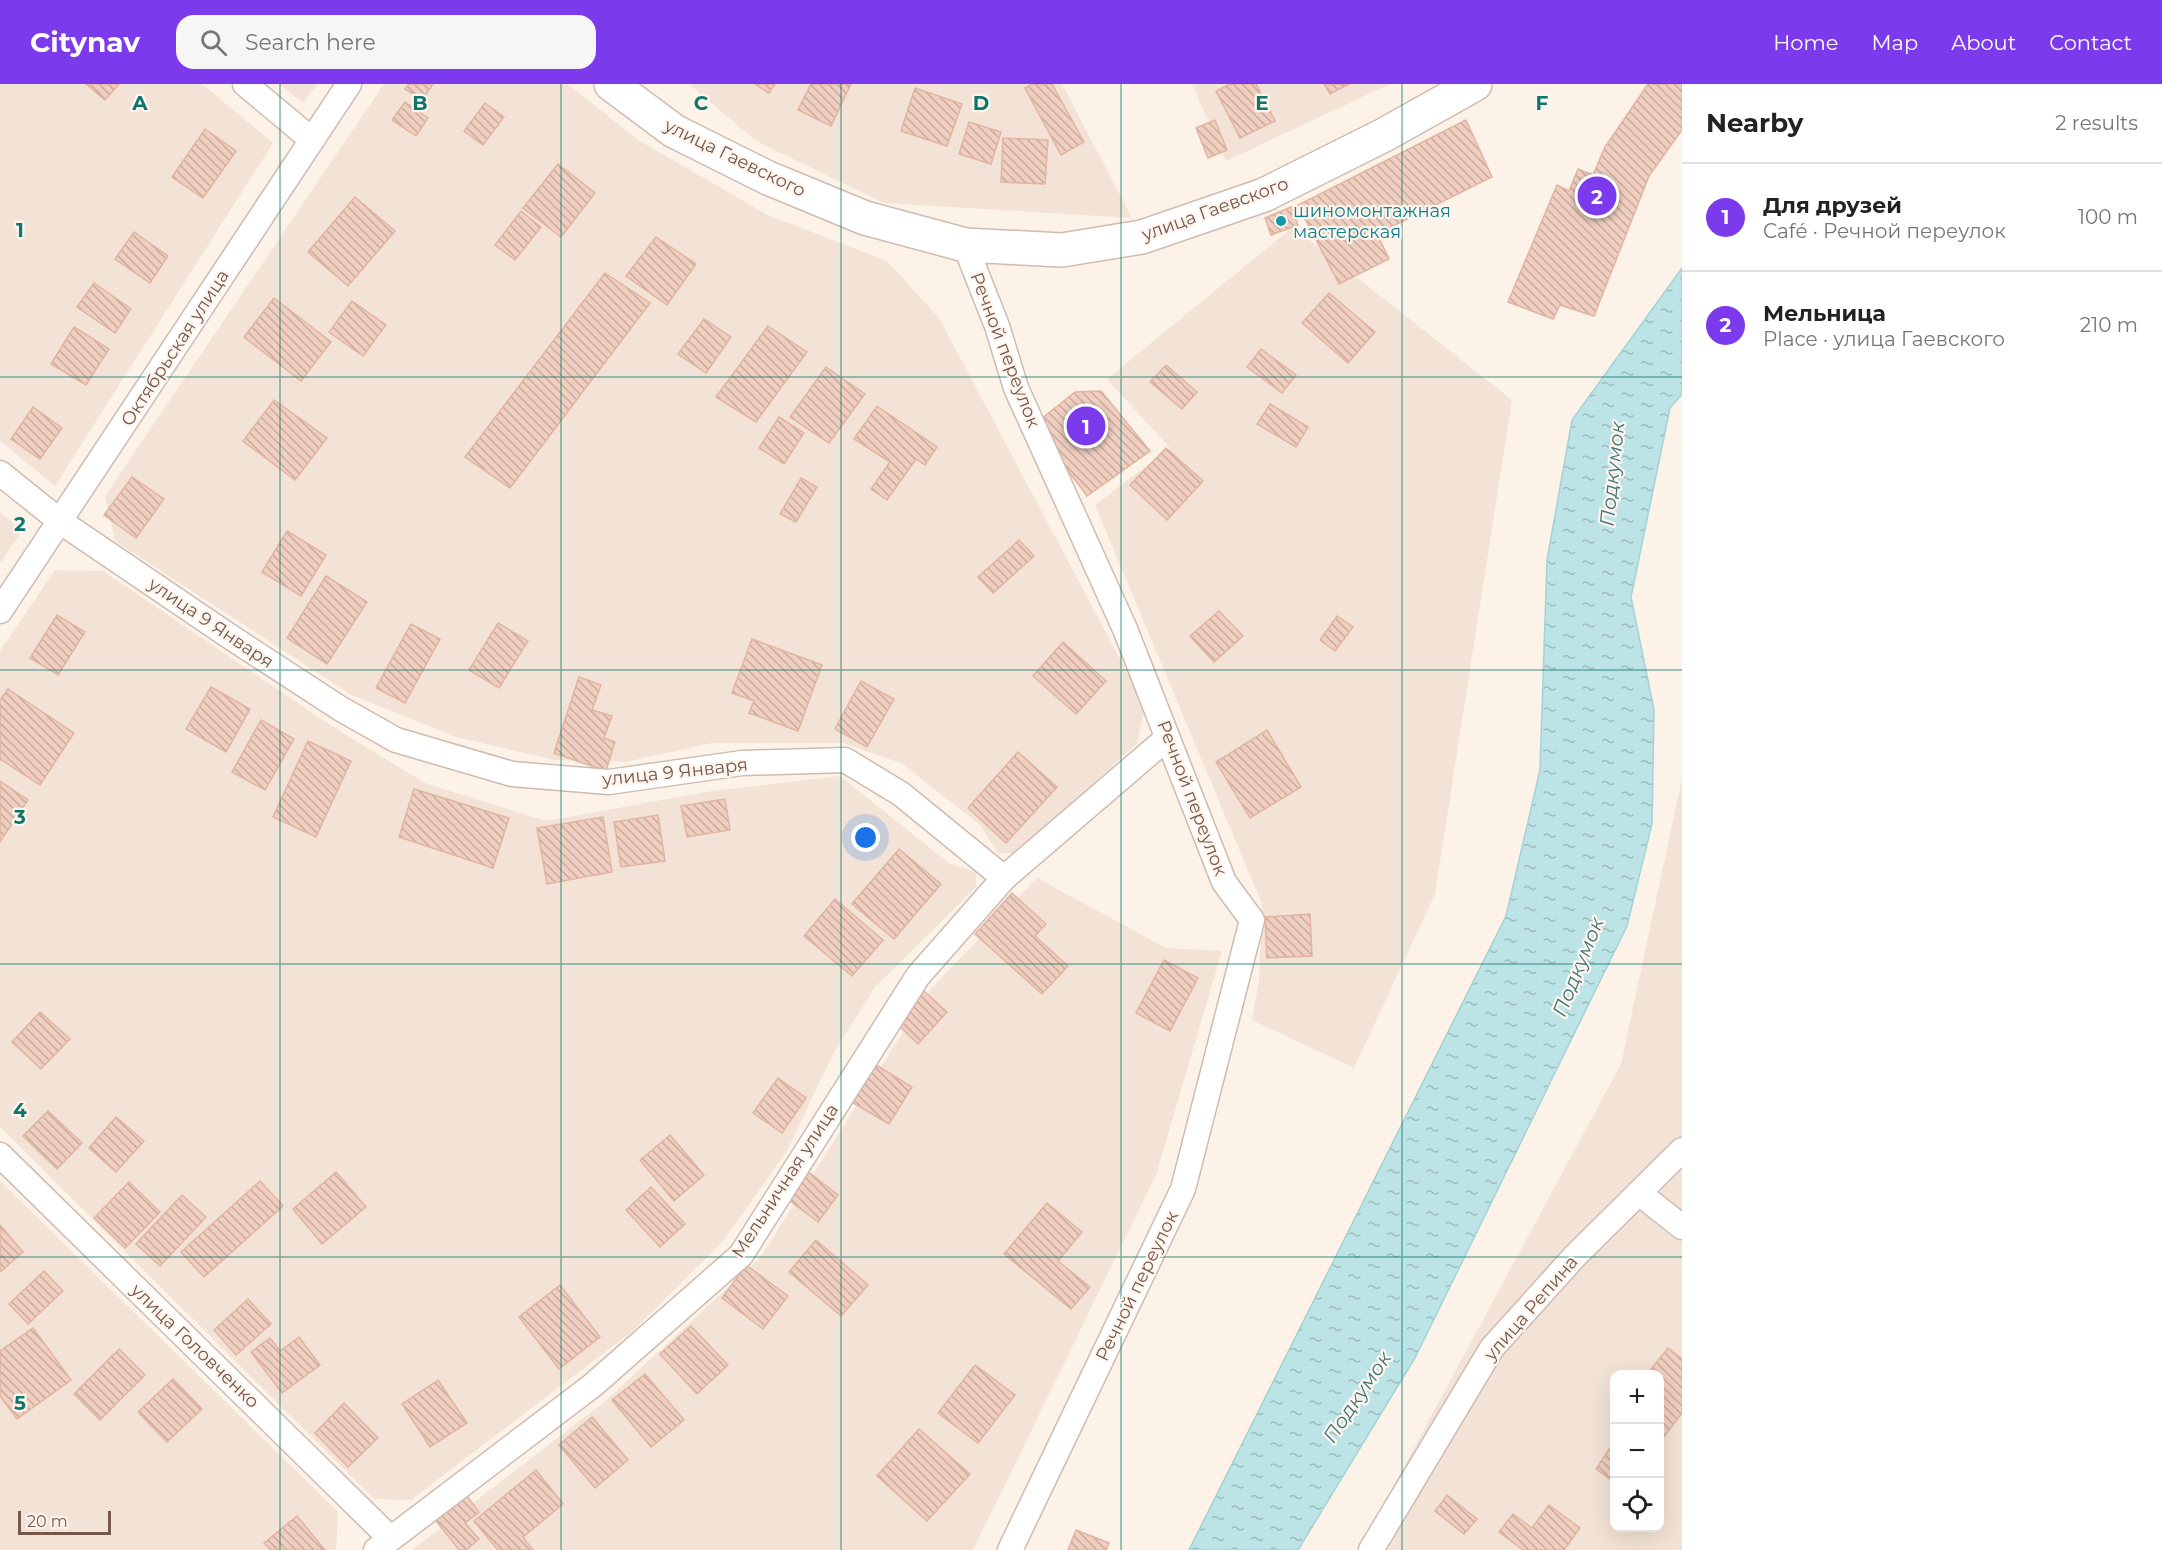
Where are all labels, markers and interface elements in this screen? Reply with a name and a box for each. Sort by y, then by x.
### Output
search box [176,15,596,69]
text: Citynav [30,25,140,59]
icon: search [197,26,230,59]
text: Search here [245,29,376,56]
text: Home [1773,30,1838,55]
text: Map [1871,30,1918,55]
text: About [1951,30,2016,55]
text: Contact [2049,30,2132,55]
text: A [131,91,148,115]
text: B [412,91,428,115]
text: C [694,91,709,115]
text: D [973,91,989,115]
text: E [1255,91,1269,115]
text: F [1536,91,1549,115]
text: Nearby [1706,107,1803,139]
text: 2 results [2055,111,2138,135]
street label: улица Гаевского [660,114,809,202]
street label: улица Гаевского [1138,172,1291,246]
pin: 2 [1578,174,1616,218]
text: Для друзей [1763,192,1902,219]
place label: шиномонтажная мастерская [1293,200,1451,243]
text: 1 [1722,205,1729,229]
text: 100 m [2078,205,2138,229]
marker: шиномонтажная мастерская [1274,214,1288,228]
text: 1 [16,218,24,242]
text: Café · Речной переулок [1763,219,2006,243]
street label: Октябрьская улица [116,266,234,430]
street label: Речной переулок [965,269,1045,431]
text: Мельница [1763,300,1886,327]
text: 2 [1720,313,1731,337]
text: 210 m [2080,313,2138,337]
text: Place · улица Гаевского [1763,327,2005,351]
pin: 1 [1066,404,1106,448]
water label: Подкумок [1595,419,1630,527]
text: 2 [14,512,26,536]
street label: улица 9 Января [143,572,278,673]
street label: Речной переулок [1152,717,1232,879]
street label: улица 9 Января [600,753,749,791]
text: 3 [13,805,26,829]
your location [851,823,880,852]
water label: Подкумок [1547,913,1609,1020]
text: 4 [13,1098,27,1122]
street label: Мельничная улица [727,1100,843,1262]
street label: Речной переулок [1091,1207,1183,1365]
street label: улица Репина [1479,1251,1583,1366]
street label: улица Головченко [126,1278,264,1413]
water label: Подкумок [1318,1346,1397,1447]
map controls [1610,1370,1664,1532]
button: + [1610,1370,1664,1424]
text: 5 [14,1391,26,1415]
button: − [1610,1424,1664,1478]
button: locate [1610,1478,1664,1532]
scale bar [18,1508,111,1536]
text: 20 m [27,1512,68,1531]

